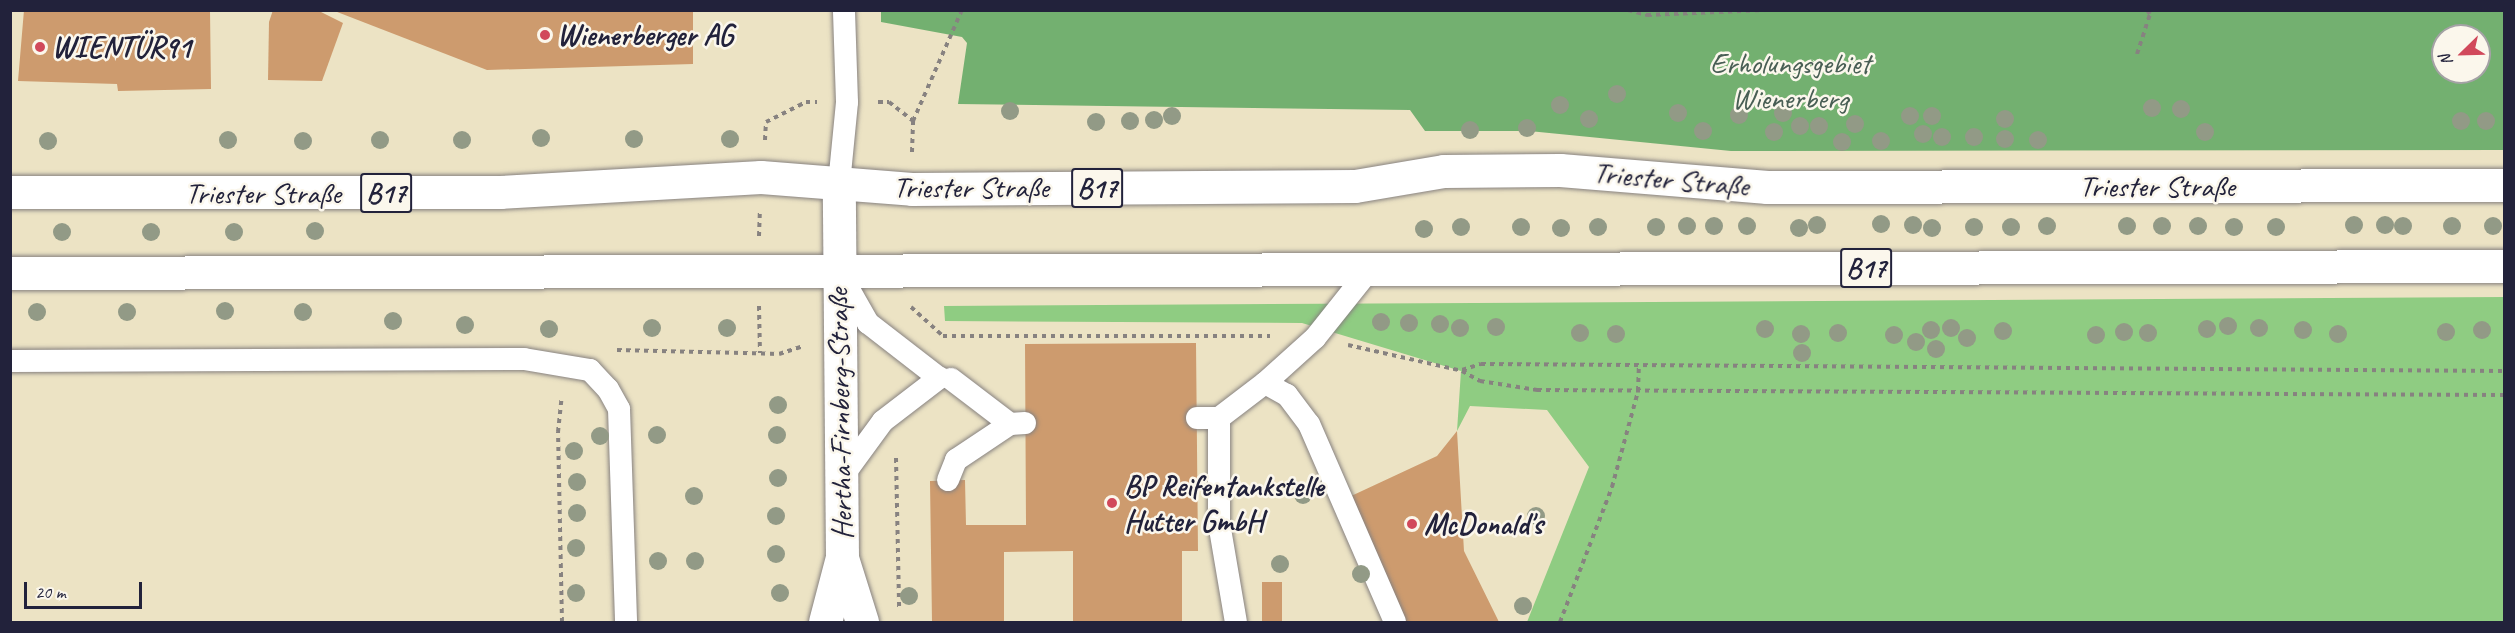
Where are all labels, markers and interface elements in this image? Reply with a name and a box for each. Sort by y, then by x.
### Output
place label: Wienerberger AG [557,17,733,53]
north arrow [2431,24,2491,84]
marker: Wienerberger AG [538,28,552,42]
place label: WIENTÜR91 [52,29,191,65]
marker: WIENTÜR91 [33,40,47,54]
park label: Erholungsgebiet Wienerberg [1710,45,1870,116]
text: N [2435,52,2457,69]
street label: Triester Straße [1592,154,1750,204]
road number: B17 [1070,163,1124,213]
road number: B17 [359,168,413,218]
street label: Triester Straße [2079,168,2235,204]
street label: Triester Straße [893,169,1049,205]
street label: Triester Straße [185,175,341,211]
road number: B17 [1839,243,1893,293]
street label: Hertha-Firnberg-Straße [820,288,860,540]
place label: BP Reifentankstelle Hutter GmbH [1124,468,1325,538]
marker: BP Reifentankstelle Hutter GmbH [1105,496,1119,510]
place label: McDonald's [1424,506,1543,542]
marker: McDonald's [1405,517,1419,531]
scale bar [27,570,146,608]
text: 20 m [35,581,66,603]

